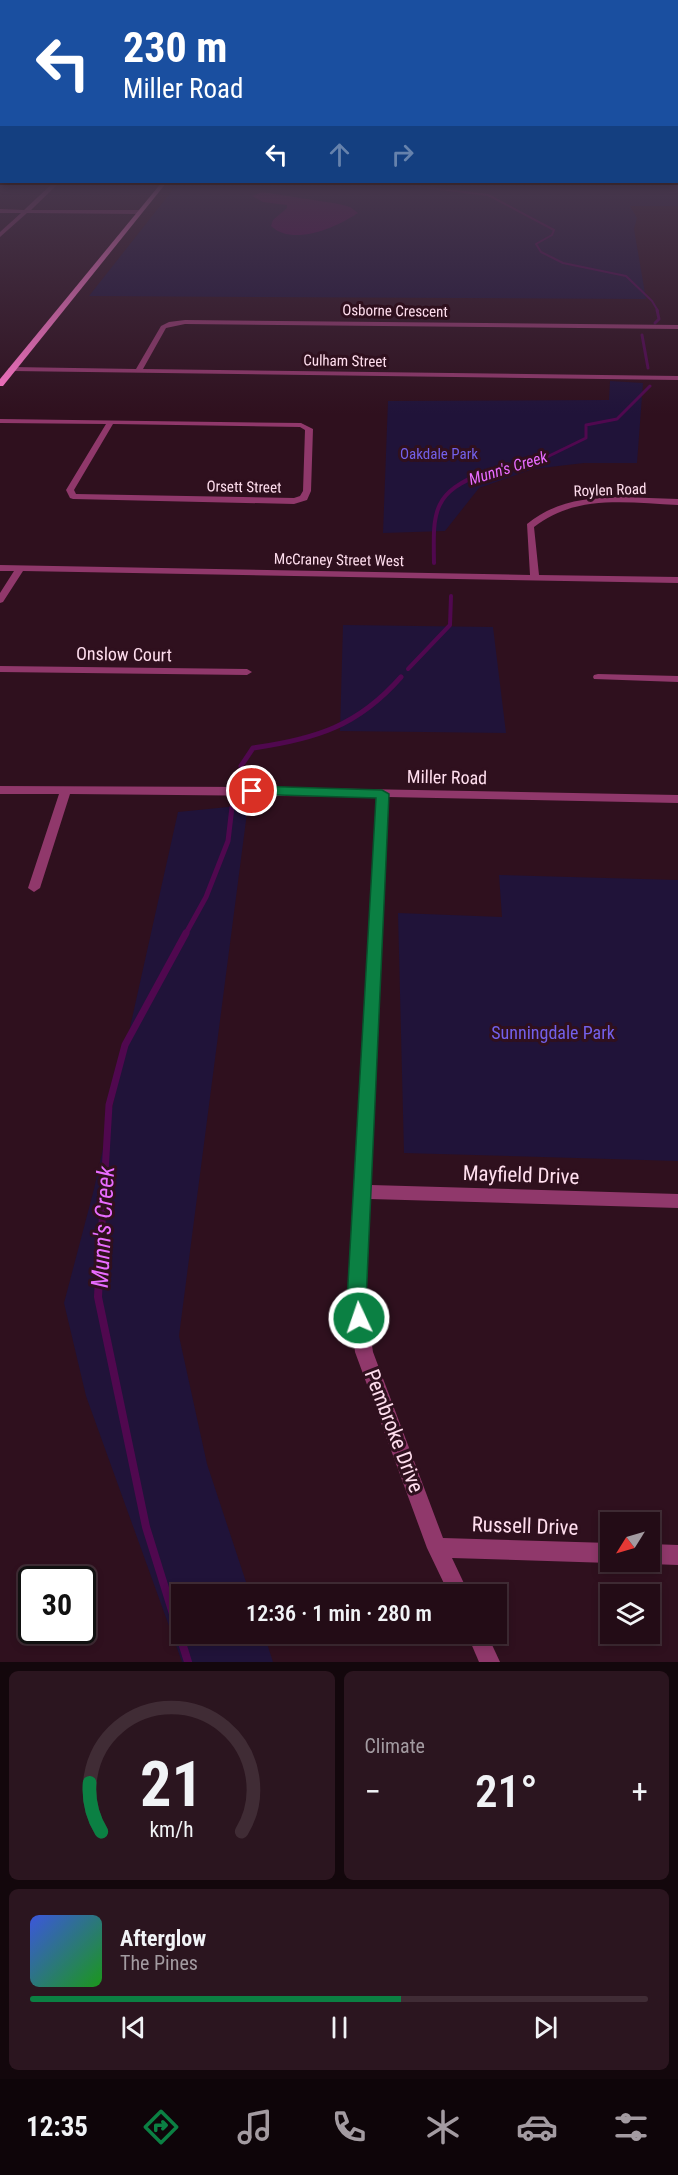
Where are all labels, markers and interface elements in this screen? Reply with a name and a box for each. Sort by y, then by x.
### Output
text: 230 m [123,23,228,72]
icon: left [24,24,102,102]
text: Miller Road [123,73,243,105]
icon: left [260,138,293,171]
icon: ahead [323,138,356,171]
icon: right [386,138,419,171]
street label: Osborne Crescent [342,301,448,321]
street label: Culham Street [303,351,387,371]
park label: Oakdale Park [400,445,478,463]
water label: Munn's Creek [466,447,551,489]
street label: Orsett Street [206,477,282,497]
street label: Roylen Road [573,480,647,500]
street label: McCraney Street West [274,550,404,570]
street label: Onslow Court [76,643,172,665]
pin [226,765,277,816]
street label: Miller Road [407,766,487,788]
icon: arrive [235,774,268,807]
park label: Sunningdale Park [491,1022,615,1043]
street label: Mayfield Drive [462,1161,580,1189]
water label: Munn's Creek [86,1165,120,1289]
position arrow [327,1286,391,1350]
street label: Pembroke Drive [359,1366,429,1496]
street label: Russell Drive [471,1512,579,1540]
north arrow [600,1512,660,1572]
map controls [600,1512,660,1644]
speed limit sign: 30 [18,1566,96,1644]
button: layers [600,1584,660,1644]
text: 12:36 · 1 min · 280 m [246,1601,432,1626]
text: Climate [365,1734,425,1758]
text: 21 [140,1748,203,1821]
text: 21° [475,1765,538,1818]
text: − [365,1772,381,1811]
text: + [632,1772,648,1811]
text: km/h [150,1818,194,1843]
text: Afterglow [120,1926,206,1951]
text: The Pines [120,1951,198,1975]
icon: previous [117,2011,150,2044]
icon: pause [323,2011,356,2044]
icon: next [529,2011,562,2044]
icon: directions [140,2106,182,2148]
icon: music [234,2106,276,2148]
icon: phone [328,2106,370,2148]
icon: climate [422,2106,464,2148]
icon: car [516,2106,558,2148]
icon: filters [610,2106,652,2148]
text: 12:35 [26,2111,88,2143]

